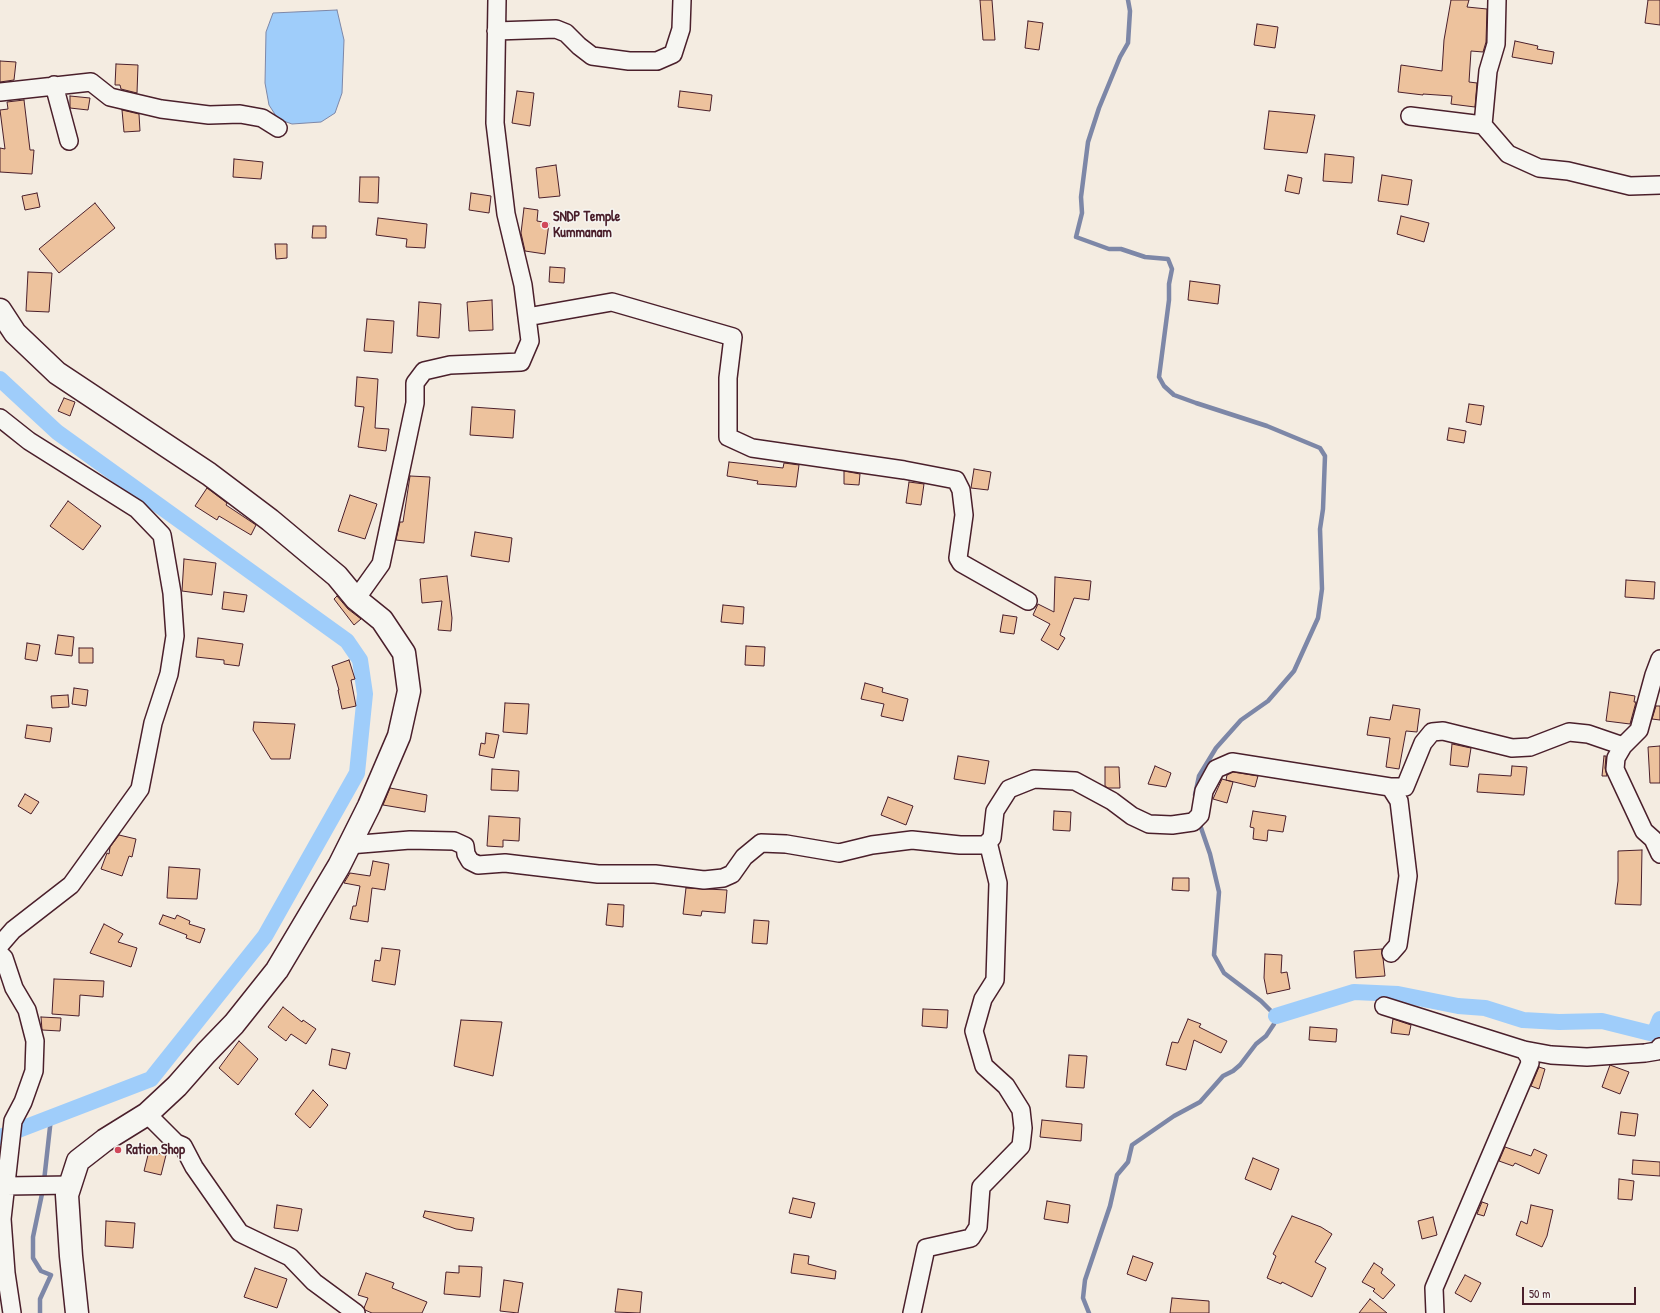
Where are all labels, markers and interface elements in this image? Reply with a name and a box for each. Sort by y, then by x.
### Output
place label: SNDP Temple Kummanam [553,209,620,242]
marker: SNDP Temple Kummanam [540,220,550,230]
place label: Ration Shop [126,1142,185,1158]
marker: Ration Shop [113,1145,123,1155]
scale bar [1524,1279,1638,1305]
text: 50 m [1529,1285,1550,1302]

